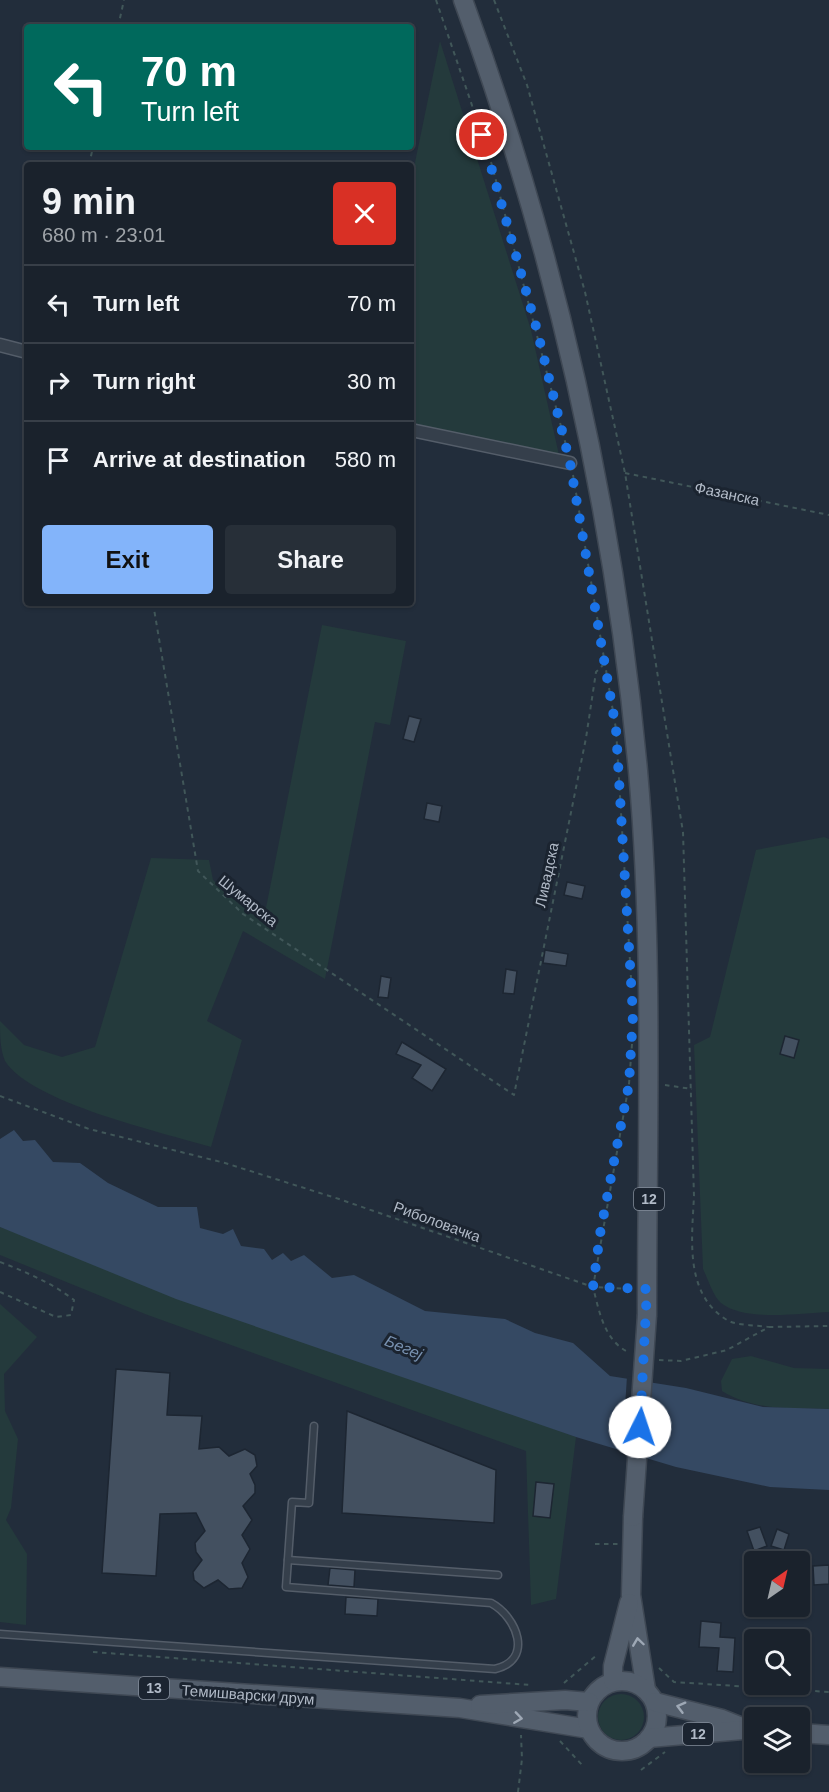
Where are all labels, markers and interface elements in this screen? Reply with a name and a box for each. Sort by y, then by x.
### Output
icon: left [42,48,120,126]
text: 70 m [141,48,237,95]
text: Turn left [141,97,239,127]
pin [456,109,507,160]
icon: arrive [465,118,498,151]
text: 9 min [42,181,136,222]
button: close [333,182,396,245]
text: 680 m · 23:01 [42,224,165,246]
icon: left [42,288,75,321]
text: Turn left [93,291,179,316]
text: 70 m [347,291,396,316]
icon: right [42,366,75,399]
text: Turn right [93,369,195,394]
text: 30 m [347,369,396,394]
icon: arrive [42,444,75,477]
text: Arrive at destination [93,447,306,472]
text: 580 m [335,447,396,472]
street label: Фазанска [693,478,762,509]
button: Exit [42,525,213,594]
button: Share [225,525,396,594]
street label: Ливадска [531,840,562,909]
street label: Шумарска [215,872,282,930]
road number: 12 [634,1188,664,1210]
street label: Риболовачка [391,1198,483,1245]
water label: Бегеј [382,1332,426,1363]
position arrow [608,1395,672,1459]
north arrow [744,1551,810,1617]
map controls [744,1551,810,1773]
button: search [744,1629,810,1695]
one-way arrow [632,1638,644,1647]
road number: 13 [139,1677,169,1699]
street label: Темишварски друм [181,1681,315,1708]
one-way arrow [676,1702,686,1715]
button: layers [744,1707,810,1773]
one-way arrow [513,1712,522,1724]
road number: 12 [683,1723,713,1745]

